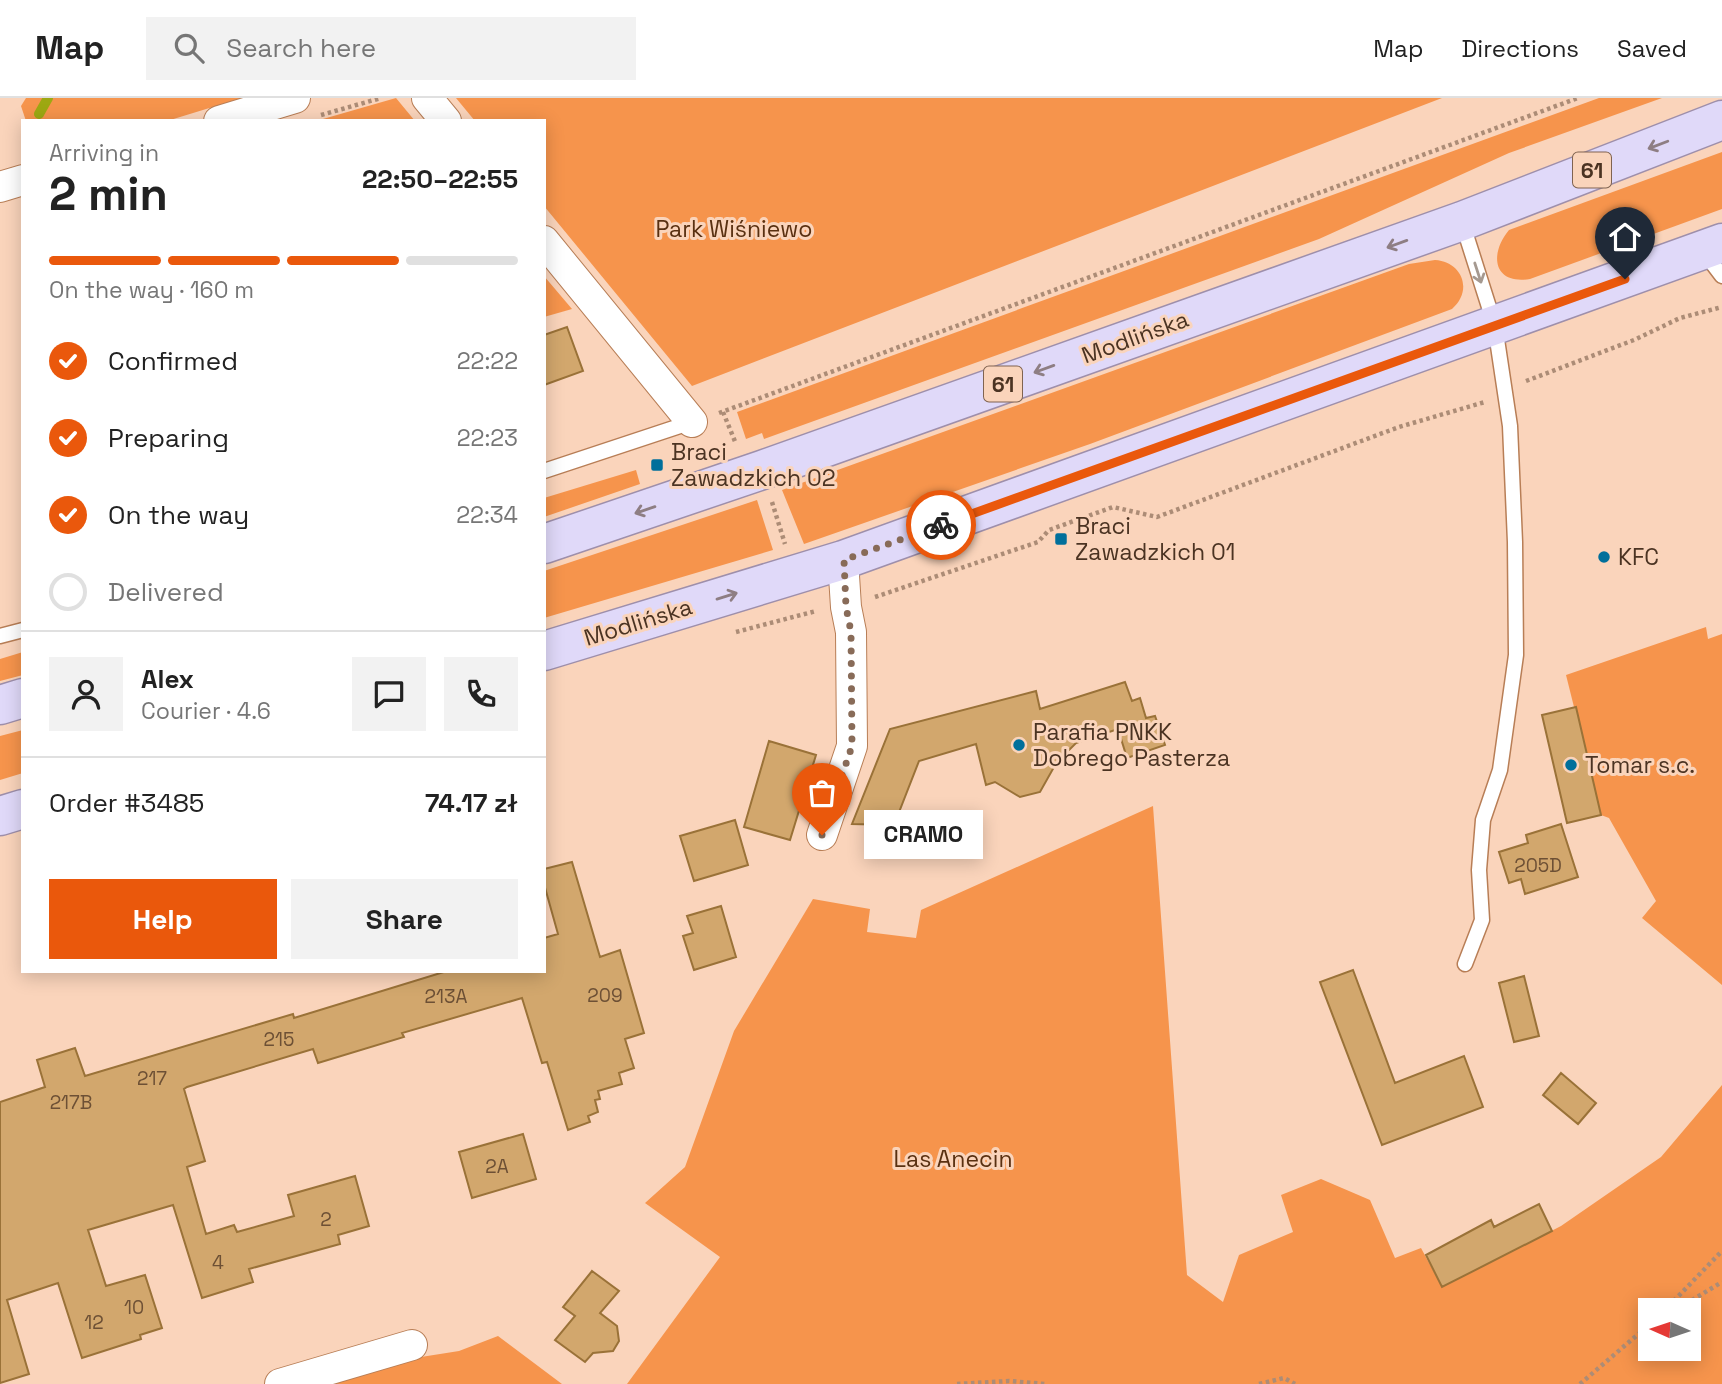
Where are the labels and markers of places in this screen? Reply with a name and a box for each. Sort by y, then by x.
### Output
pin [1595,207,1655,279]
place label: Braci Zawadzkich 02 [671,437,836,493]
marker: Braci Zawadzkich 02 [649,457,665,473]
place label: Braci Zawadzkich 01 [1075,511,1235,567]
marker: Braci Zawadzkich 01 [1053,531,1069,547]
place label: KFC [1618,542,1659,572]
marker: KFC [1596,549,1612,565]
place label: Parafia PNKK Dobrego Pasterza [1033,717,1230,773]
marker: Parafia PNKK Dobrego Pasterza [1011,737,1027,753]
place label: Tomar s.c. [1585,750,1695,780]
marker: Tomar s.c. [1563,757,1579,773]
pin [792,763,852,835]
callout: CRAMO [864,810,983,860]

